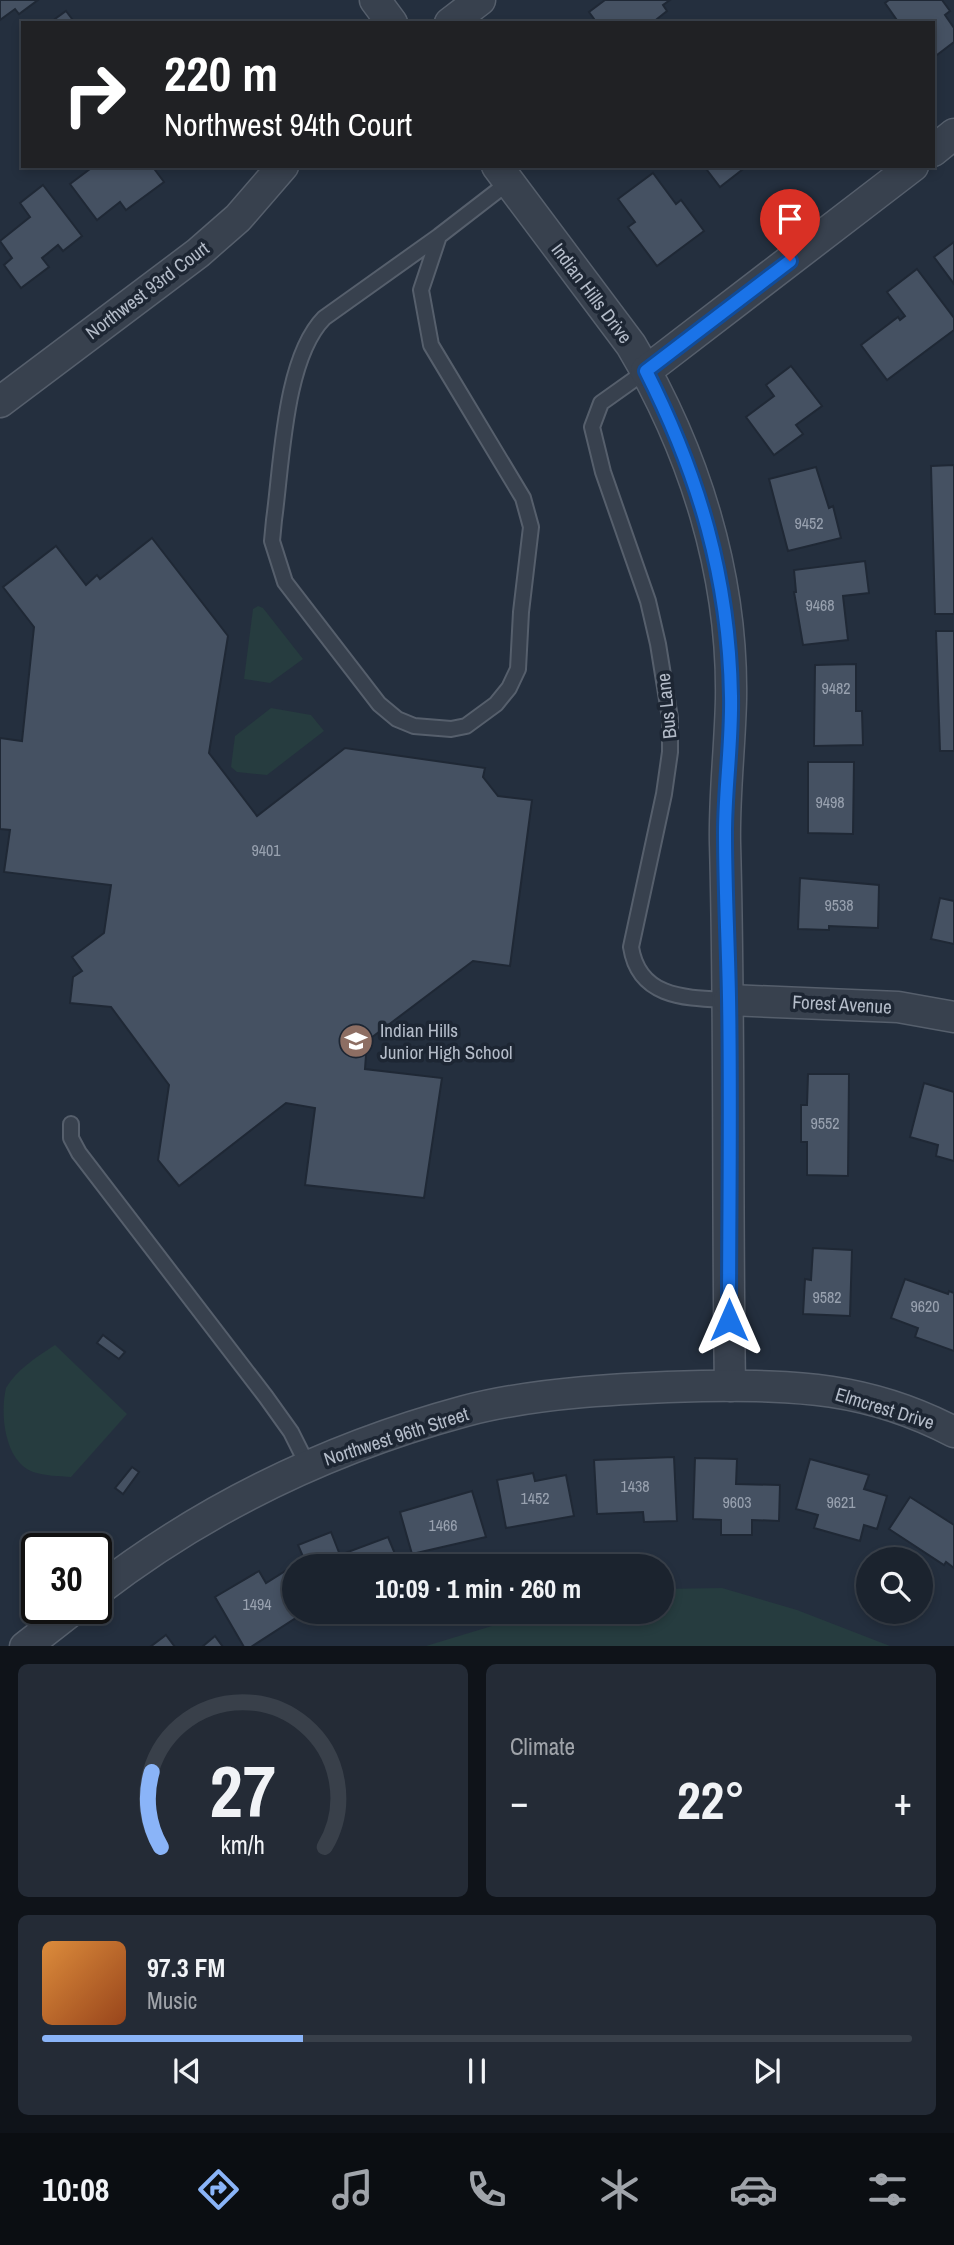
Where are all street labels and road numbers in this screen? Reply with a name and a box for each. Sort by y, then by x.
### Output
street label: Northwest 93rd Court [80,235,214,345]
street label: Indian Hills Drive [546,237,638,349]
street label: Bus Lane [650,672,682,740]
street label: Forest Avenue [792,988,892,1020]
street label: Elmcrest Drive [832,1381,938,1435]
street label: Northwest 96th Street [320,1400,472,1472]

